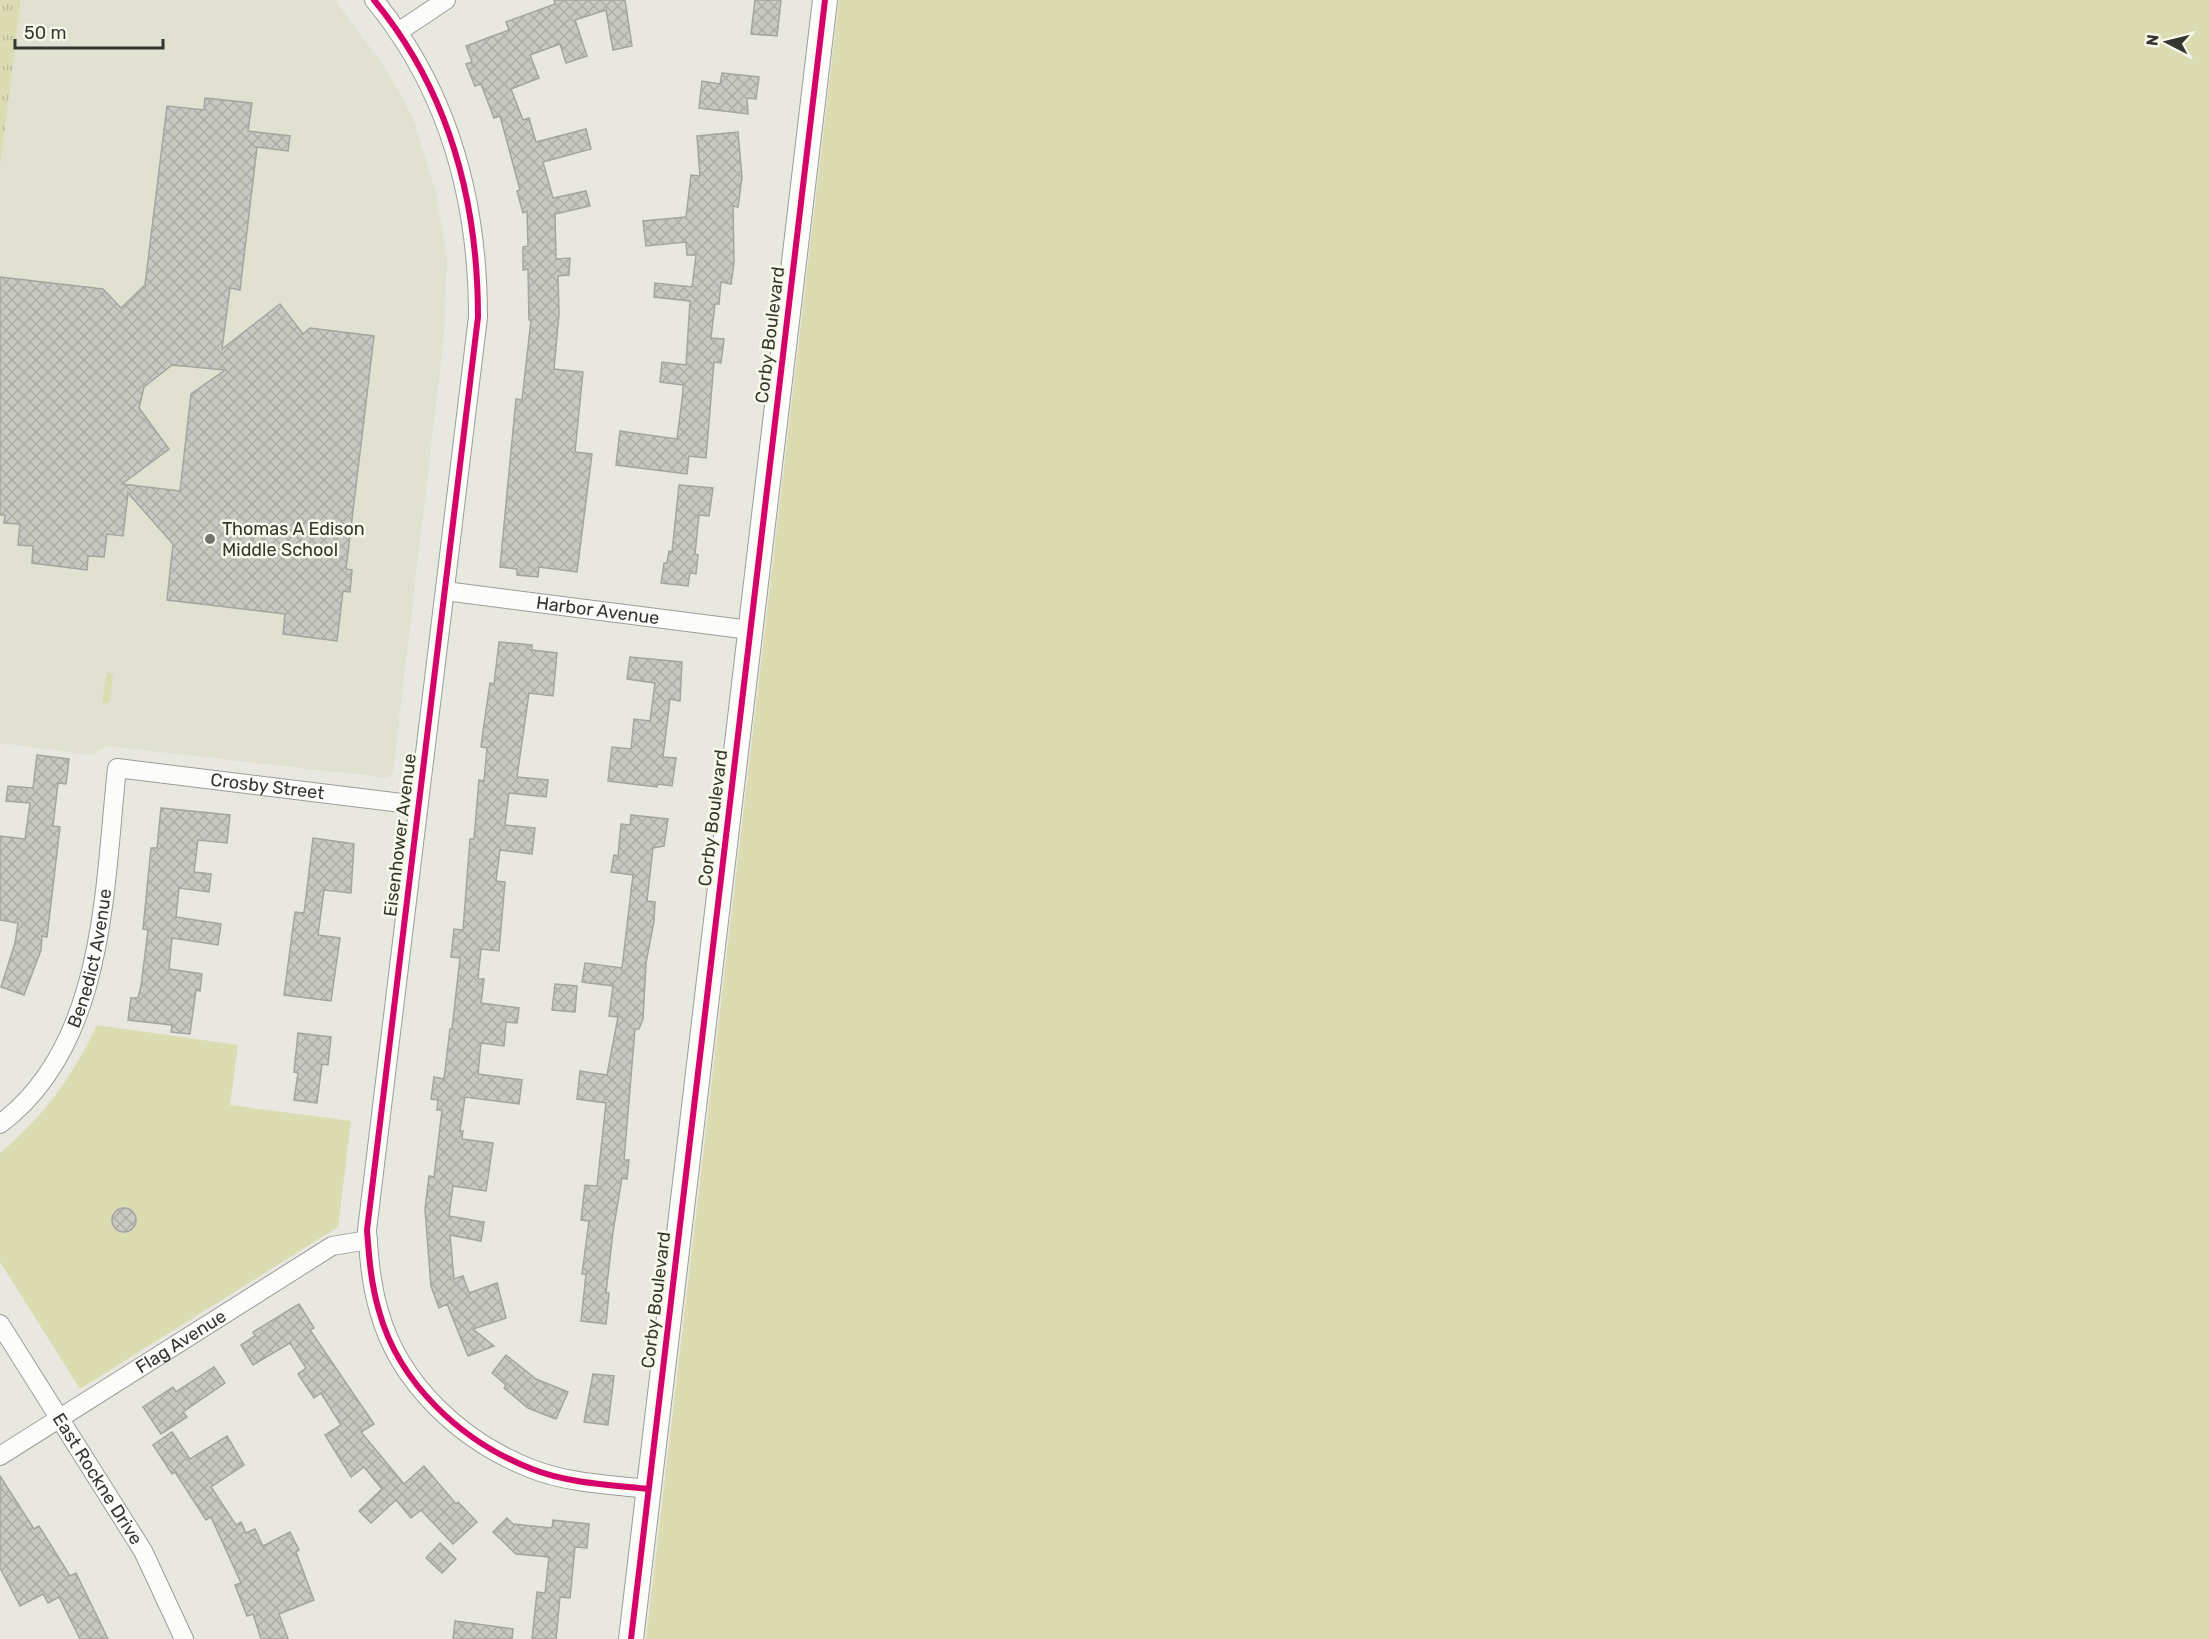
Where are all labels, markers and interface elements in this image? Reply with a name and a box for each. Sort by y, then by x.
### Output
scale bar [15,12,164,50]
north arrow [2137,12,2197,72]
text: 50 m [24,22,67,44]
text: N [2142,33,2163,47]
street label: Corby Boulevard [751,265,789,405]
place label: Thomas A Edison Middle School [222,518,365,561]
marker: Thomas A Edison Middle School [203,532,217,546]
street label: Harbor Avenue [535,592,661,629]
street label: Corby Boulevard [694,748,732,888]
street label: Eisenhower Avenue [379,752,421,918]
street label: Crosby Street [209,769,326,804]
street label: Benedict Avenue [63,887,116,1031]
street label: Corby Boulevard [637,1230,675,1370]
street label: Flag Avenue [132,1305,230,1378]
street label: East Rockne Drive [48,1409,147,1549]

